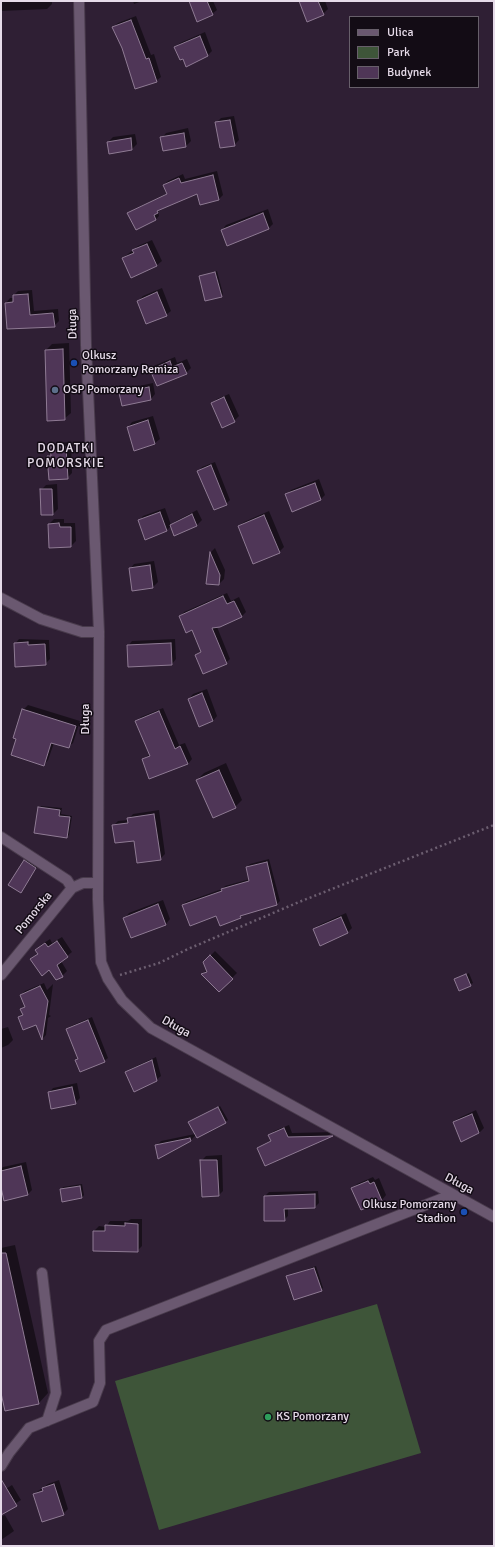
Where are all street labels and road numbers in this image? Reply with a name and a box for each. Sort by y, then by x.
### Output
street label: Długa [66,308,80,340]
street label: Długa [79,704,93,734]
street label: Pomorska [13,889,55,937]
street label: Długa [159,1013,193,1041]
street label: Długa [442,1170,476,1198]

